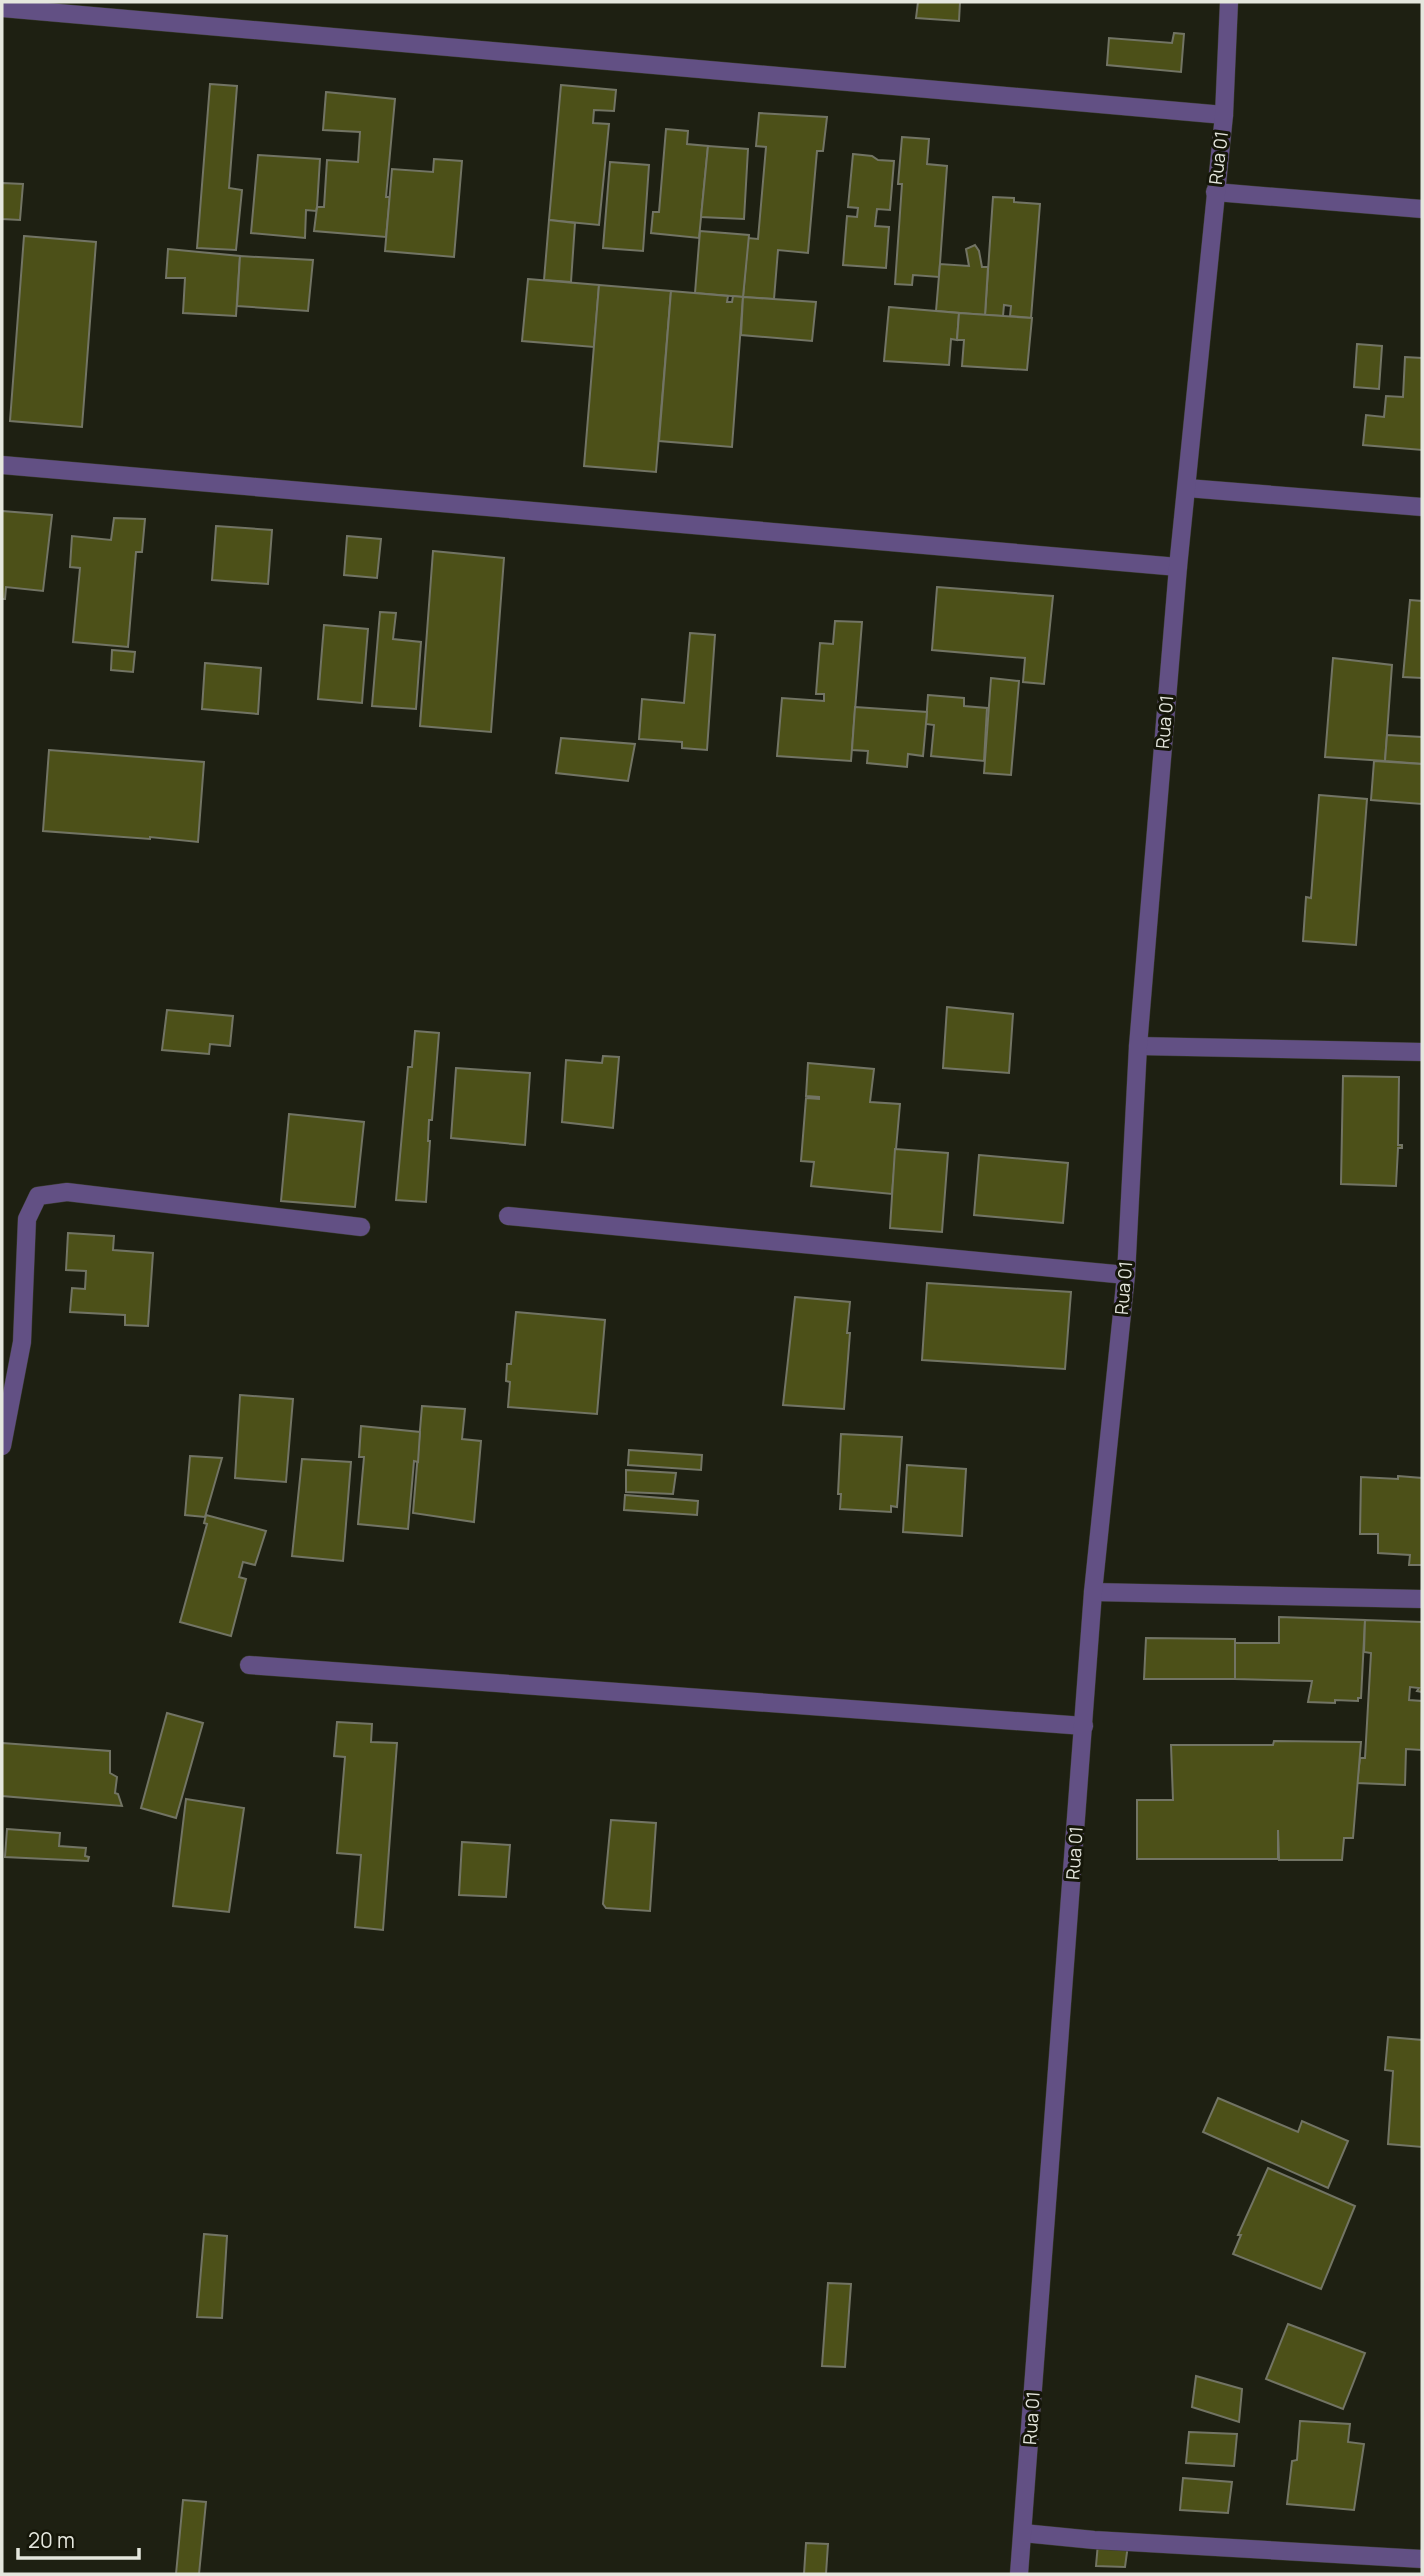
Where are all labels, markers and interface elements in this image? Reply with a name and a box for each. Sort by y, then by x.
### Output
street label: Rua 01 [1203,130,1233,186]
street label: Rua 01 [1150,694,1178,750]
street label: Rua 01 [1109,1260,1137,1316]
street label: Rua 01 [1060,1825,1088,1881]
street label: Rua 01 [1017,2390,1045,2446]
scale bar [18,2516,138,2560]
text: 20 m [28,2526,75,2554]

